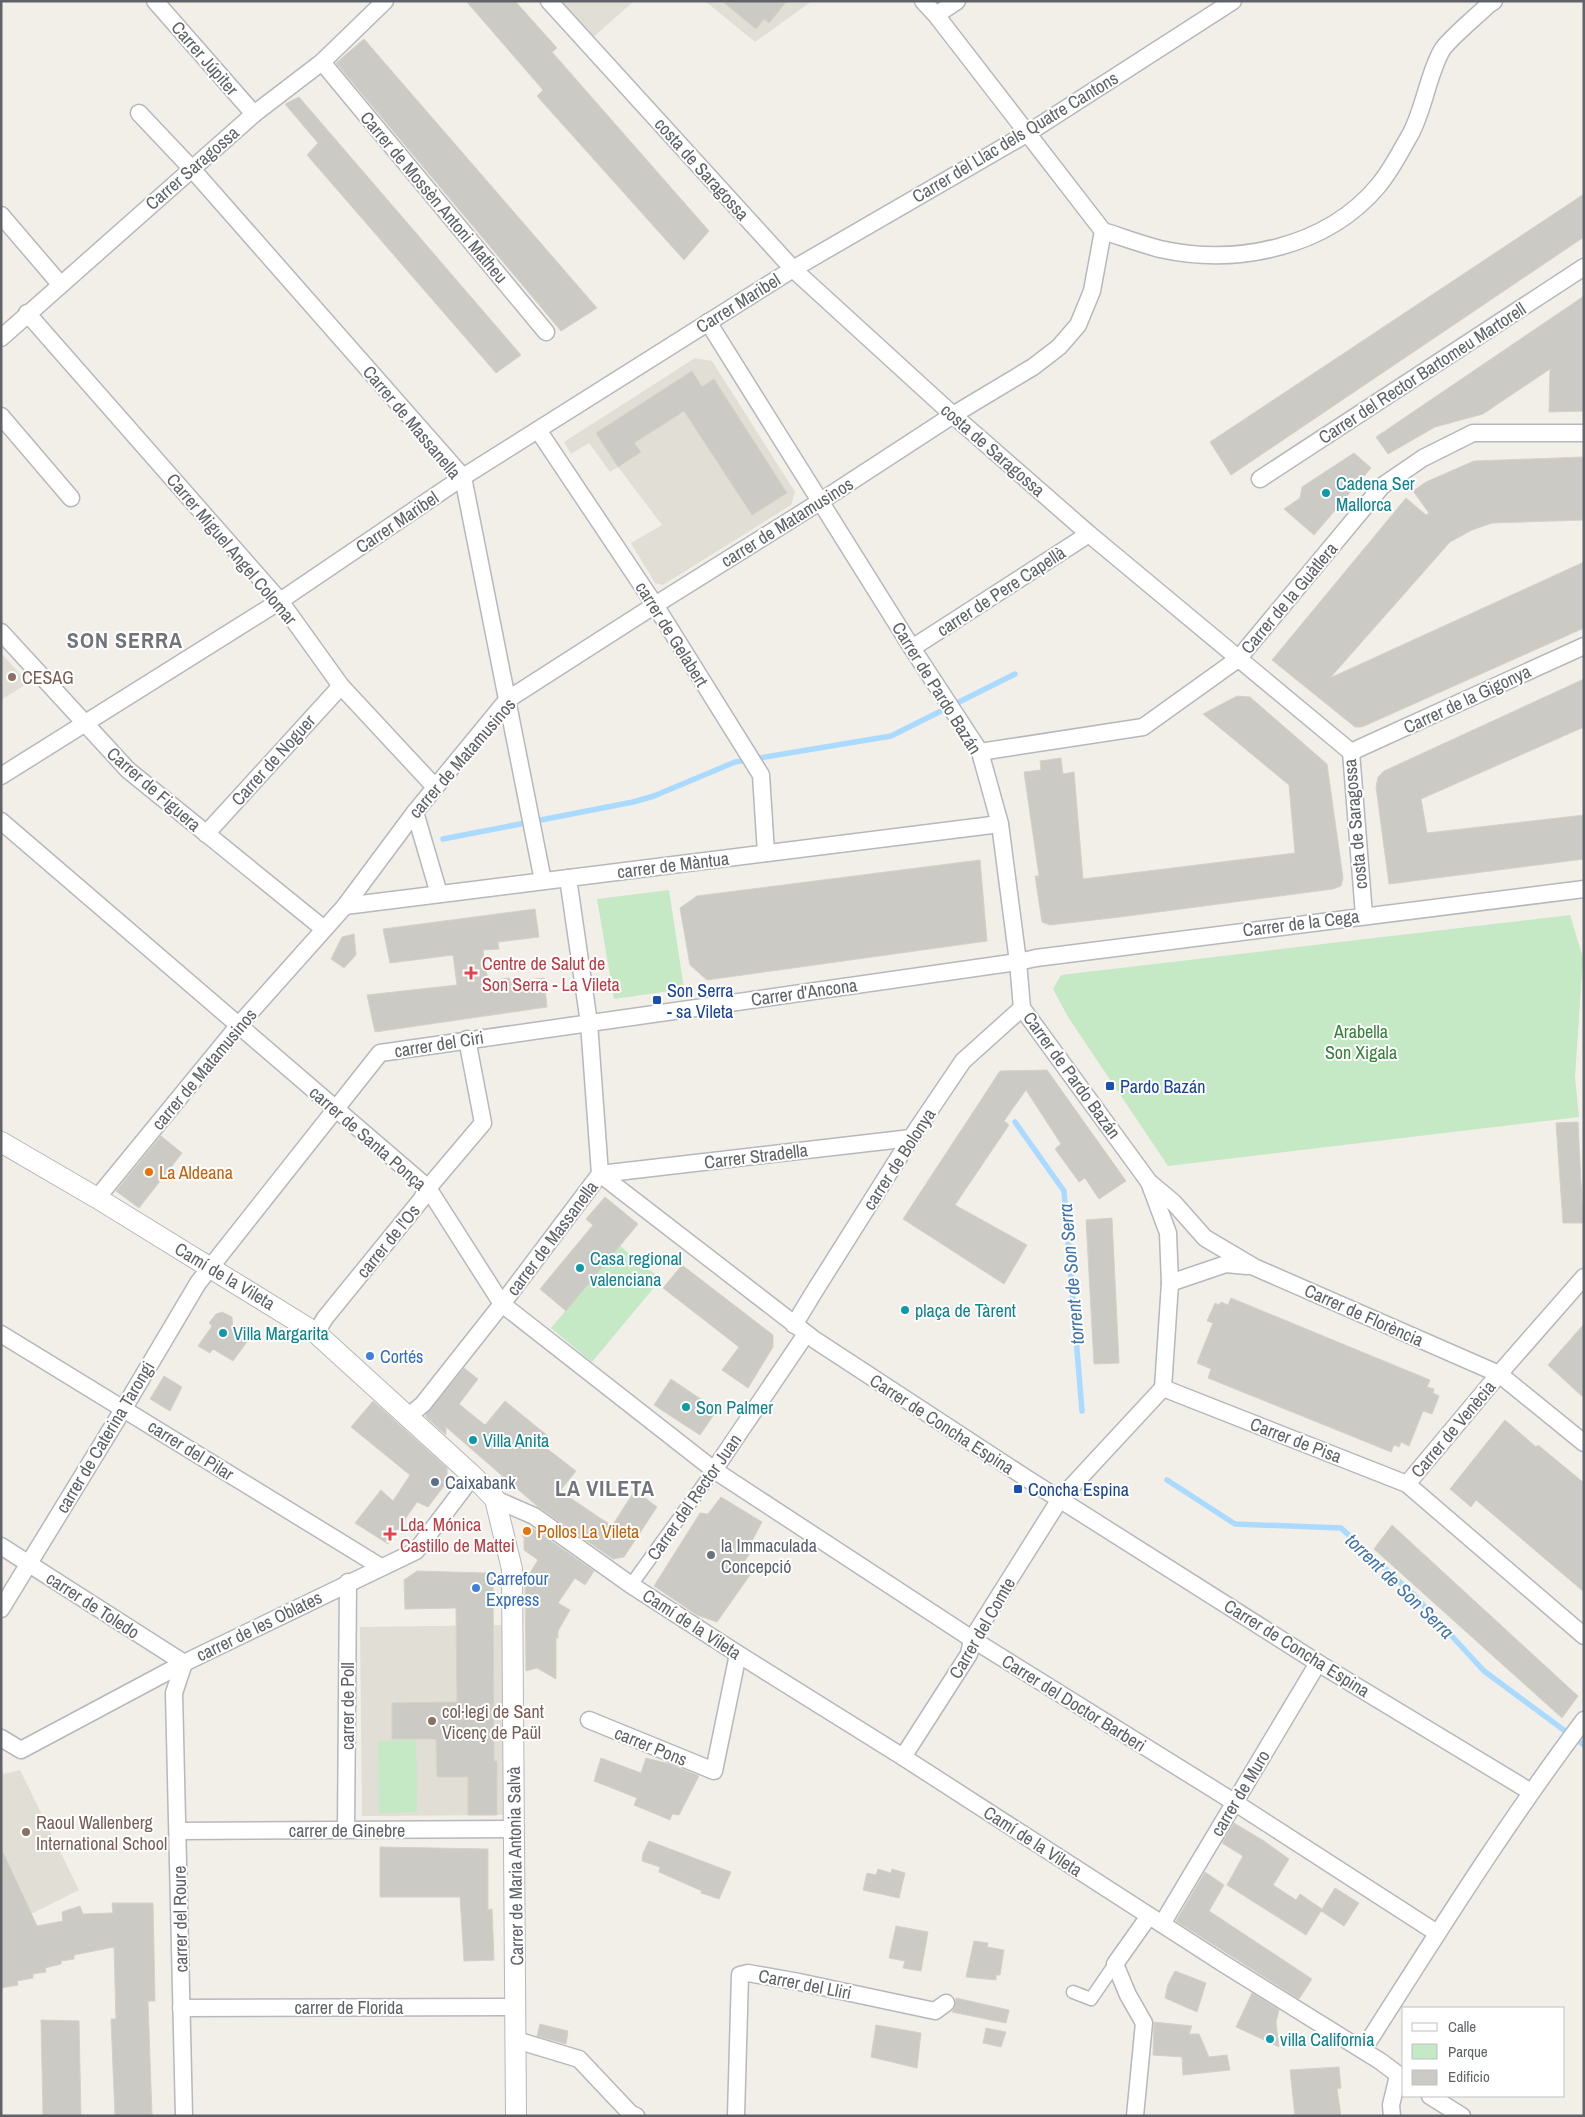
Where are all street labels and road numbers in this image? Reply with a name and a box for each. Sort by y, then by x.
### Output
street label: Carrer Júpiter [166,15,244,101]
street label: Carrer del Llac dels Quatre Cantons [907,65,1123,209]
street label: Carrer de Mossèn Antoni Matheu [355,106,513,288]
street label: costa de Saragossa [649,112,755,226]
street label: Carrer Saragossa [140,120,244,216]
street label: Carrer Maribel [691,267,785,339]
street label: Carrer del Rector Bartomeu Martorell [1313,296,1531,450]
street label: Carrer de Massanella [357,360,467,484]
street label: costa de Saragossa [936,398,1050,502]
street label: Carrer Miguel Angel Colomar [161,468,303,630]
street label: carrer de Matamusinos [716,471,858,573]
street label: Carrer Maribel [351,485,443,559]
street label: Carrer de la Guàtlera [1235,537,1343,659]
street label: carrer de Pere Capellà [932,540,1070,642]
street label: carrer de Gelabert [630,577,714,691]
street label: Carrer de Pardo Bazán [886,617,988,759]
street label: Carrer de la Gigonya [1399,659,1535,739]
street label: carrer de Matamusinos [403,693,521,823]
street label: Carrer de Noguer [225,709,321,811]
street label: Carrer de Figuera [102,741,206,837]
street label: costa de Saragossa [1337,758,1373,890]
street label: carrer de Màntua [616,846,730,884]
street label: Carrer de la Cega [1241,903,1361,943]
street label: Carrer d'Ancona [749,972,859,1012]
street label: carrer de Matamusinos [146,1003,262,1135]
street label: Carrer de Pardo Bazán [1017,1006,1127,1144]
street label: carrer del Ciri [392,1025,486,1063]
street label: carrer de Santa Ponça [304,1080,432,1196]
street label: carrer de Bolonya [857,1103,941,1215]
street label: Carrer Stradella [703,1137,809,1175]
street label: carrer de Massanella [501,1175,603,1301]
street label: carrer de l'Os [351,1199,425,1283]
street label: Camí de la Vileta [170,1236,280,1316]
street label: Carrer de Florència [1300,1278,1428,1352]
street label: carrer de Caterina Tarongi [50,1356,160,1518]
street label: Carrer de Concha Espina [865,1368,1019,1480]
street label: Carrer de Venècia [1405,1375,1501,1483]
street label: Carrer de Pisa [1247,1411,1345,1469]
street label: carrer del Pilar [143,1414,239,1486]
street label: Carrer del Rector Juan [641,1429,747,1565]
street label: carrer de Toledo [42,1566,144,1644]
street label: Carrer del Comte [943,1573,1021,1683]
street label: Camí de la Vileta [638,1583,746,1665]
street label: carrer de les Oblates [192,1585,326,1667]
street label: Carrer de Concha Espina [1219,1593,1375,1703]
street label: Carrer del Doctor Barberi [997,1648,1151,1758]
street label: carrer de Poll [335,1662,360,1750]
street label: carrer Pons [611,1720,691,1772]
street label: carrer de Muro [1204,1745,1276,1841]
street label: Carrer de Maria Antonia Salvà [501,1766,529,1966]
street label: Camí de la Vileta [979,1800,1087,1882]
street label: carrer de Ginebre [289,1818,405,1843]
street label: carrer del Roure [167,1865,193,1973]
street label: Carrer del Lliri [756,1963,854,2005]
street label: carrer de Florida [294,1995,404,2020]

